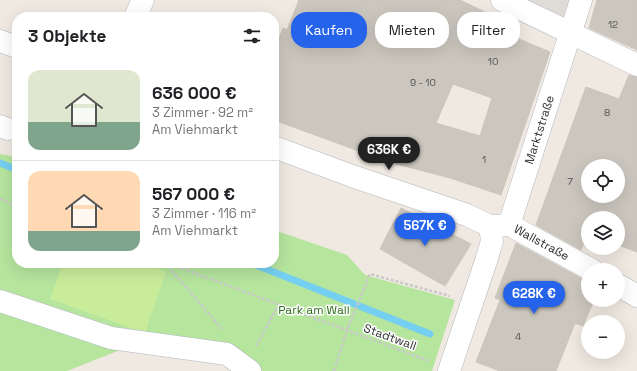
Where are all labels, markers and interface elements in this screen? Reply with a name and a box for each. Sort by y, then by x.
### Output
chip: Kaufen [291,12,367,48]
chip: Mieten [375,12,449,48]
chip: Filter [457,12,520,48]
house number: 12 [608,18,618,31]
text: 3 Objekte [28,25,106,47]
icon: filters [241,25,263,47]
house number: 10 [488,55,498,68]
house number: 9 - 10 [410,76,436,89]
text: 636 000 € [152,82,237,104]
icon: home [60,86,108,134]
street label: Marktstraße [521,93,558,166]
text: 3 Zimmer · 92 m² [152,104,253,121]
house number: 8 [604,106,610,119]
text: Am Viehmarkt [152,121,238,138]
pin: 636K € [356,137,422,171]
text: 636K € [367,141,411,158]
house number: 1 [482,153,486,166]
map controls [581,159,625,359]
button: locate [581,159,625,203]
house number: 7 [567,175,573,188]
text: 567 000 € [152,183,235,205]
icon: home [60,187,108,235]
text: 3 Zimmer · 116 m² [152,205,256,222]
button: layers [581,211,625,255]
pin: 567K € [392,213,458,247]
text: 567K € [403,217,447,234]
street label: Wallstraße [511,221,572,264]
text: Am Viehmarkt [152,222,238,239]
button: + [581,263,625,307]
pin: 628K € [501,281,567,315]
text: 628K € [512,285,556,302]
park label: Park am Wall [278,302,350,318]
button: − [581,315,625,359]
street label: Stadtwall [361,320,419,354]
house number: 4 [515,330,521,343]

